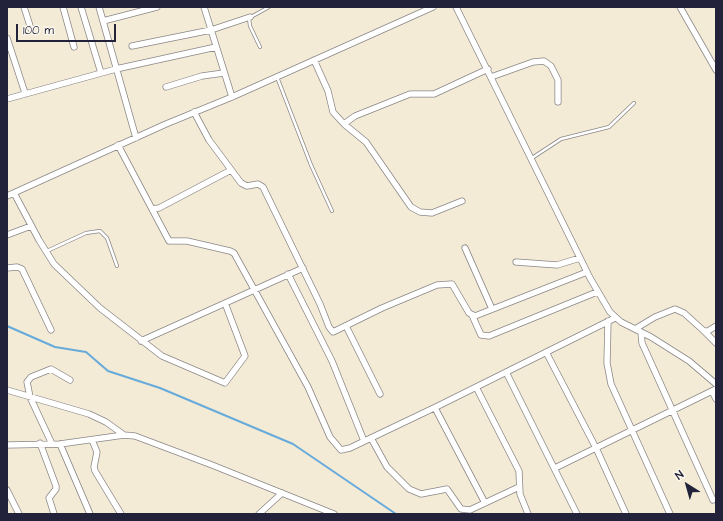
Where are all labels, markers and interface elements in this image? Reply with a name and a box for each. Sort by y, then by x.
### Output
scale bar [18,16,118,42]
text: 100 m [23,22,54,39]
north arrow [667,465,707,505]
text: N [672,467,687,483]

